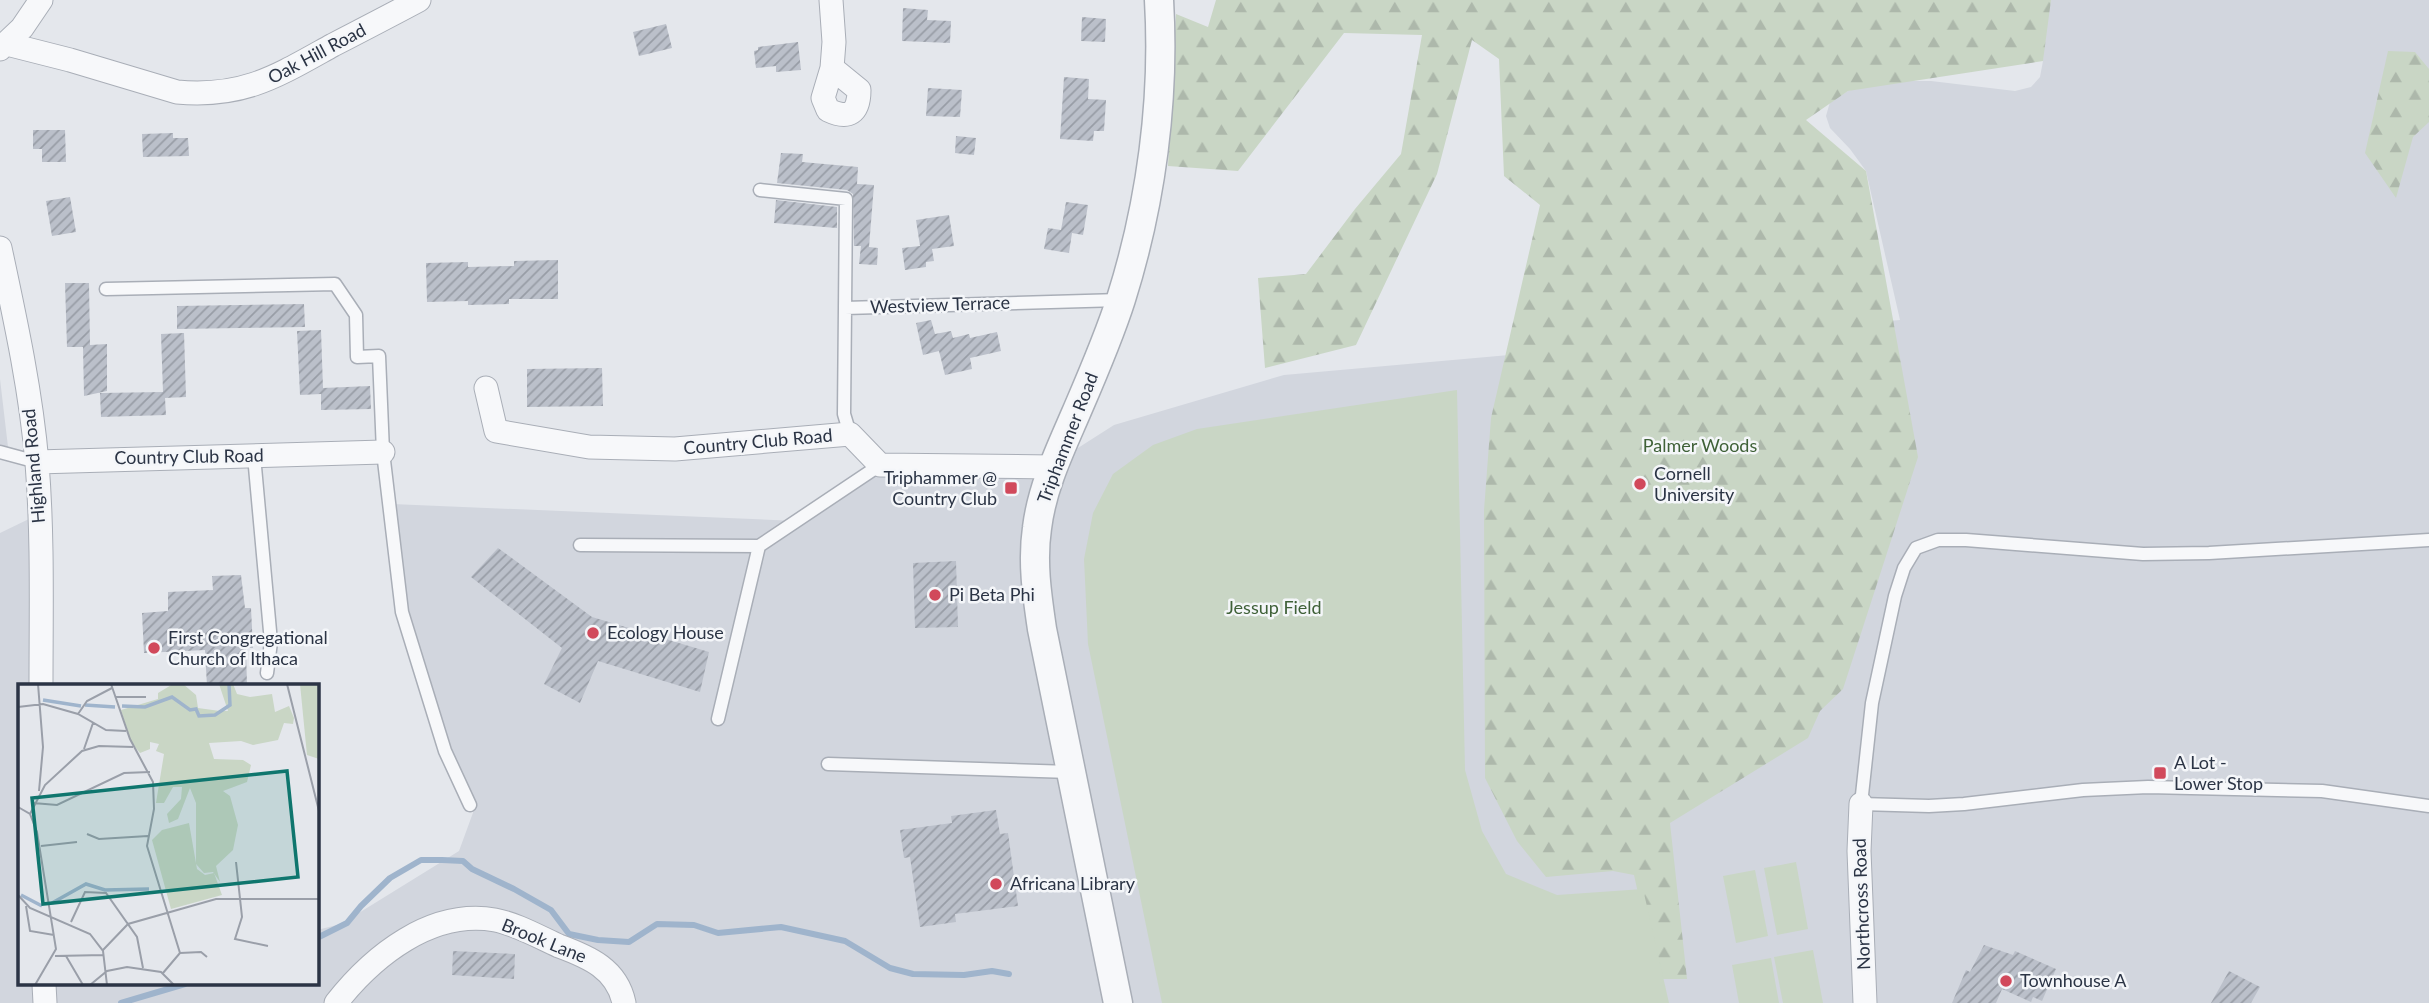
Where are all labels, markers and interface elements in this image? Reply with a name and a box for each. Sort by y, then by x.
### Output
street label: Oak Hill Road [264,18,369,88]
street label: Westview Terrace [870,291,1010,317]
street label: Triphammer Road [1032,369,1102,506]
street label: Highland Road [17,408,49,524]
street label: Country Club Road [683,424,833,458]
park label: Palmer Woods [1643,434,1757,456]
street label: Country Club Road [114,444,264,468]
place label: Cornell University [1654,462,1735,505]
place label: Triphammer @ Country Club [883,466,997,509]
marker: Cornell University [1632,476,1648,492]
marker: Triphammer @ Country Club [1003,480,1019,496]
place label: Pi Beta Phi [949,583,1035,605]
marker: Pi Beta Phi [927,587,943,603]
park label: Jessup Field [1226,596,1322,618]
place label: Ecology House [607,621,724,643]
marker: Ecology House [585,625,601,641]
place label: First Congregational Church of Ithaca [168,626,328,669]
marker: First Congregational Church of Ithaca [146,640,162,656]
inset map [18,684,318,986]
place label: A Lot - Lower Stop [2174,751,2263,794]
marker: A Lot - Lower Stop [2152,765,2168,781]
street label: Northcross Road [1848,838,1874,970]
place label: Africana Library [1010,872,1136,894]
marker: Africana Library [988,876,1004,892]
street label: Brook Lane [499,913,590,967]
place label: Townhouse A [2020,969,2127,991]
marker: Townhouse A [1998,973,2014,989]

